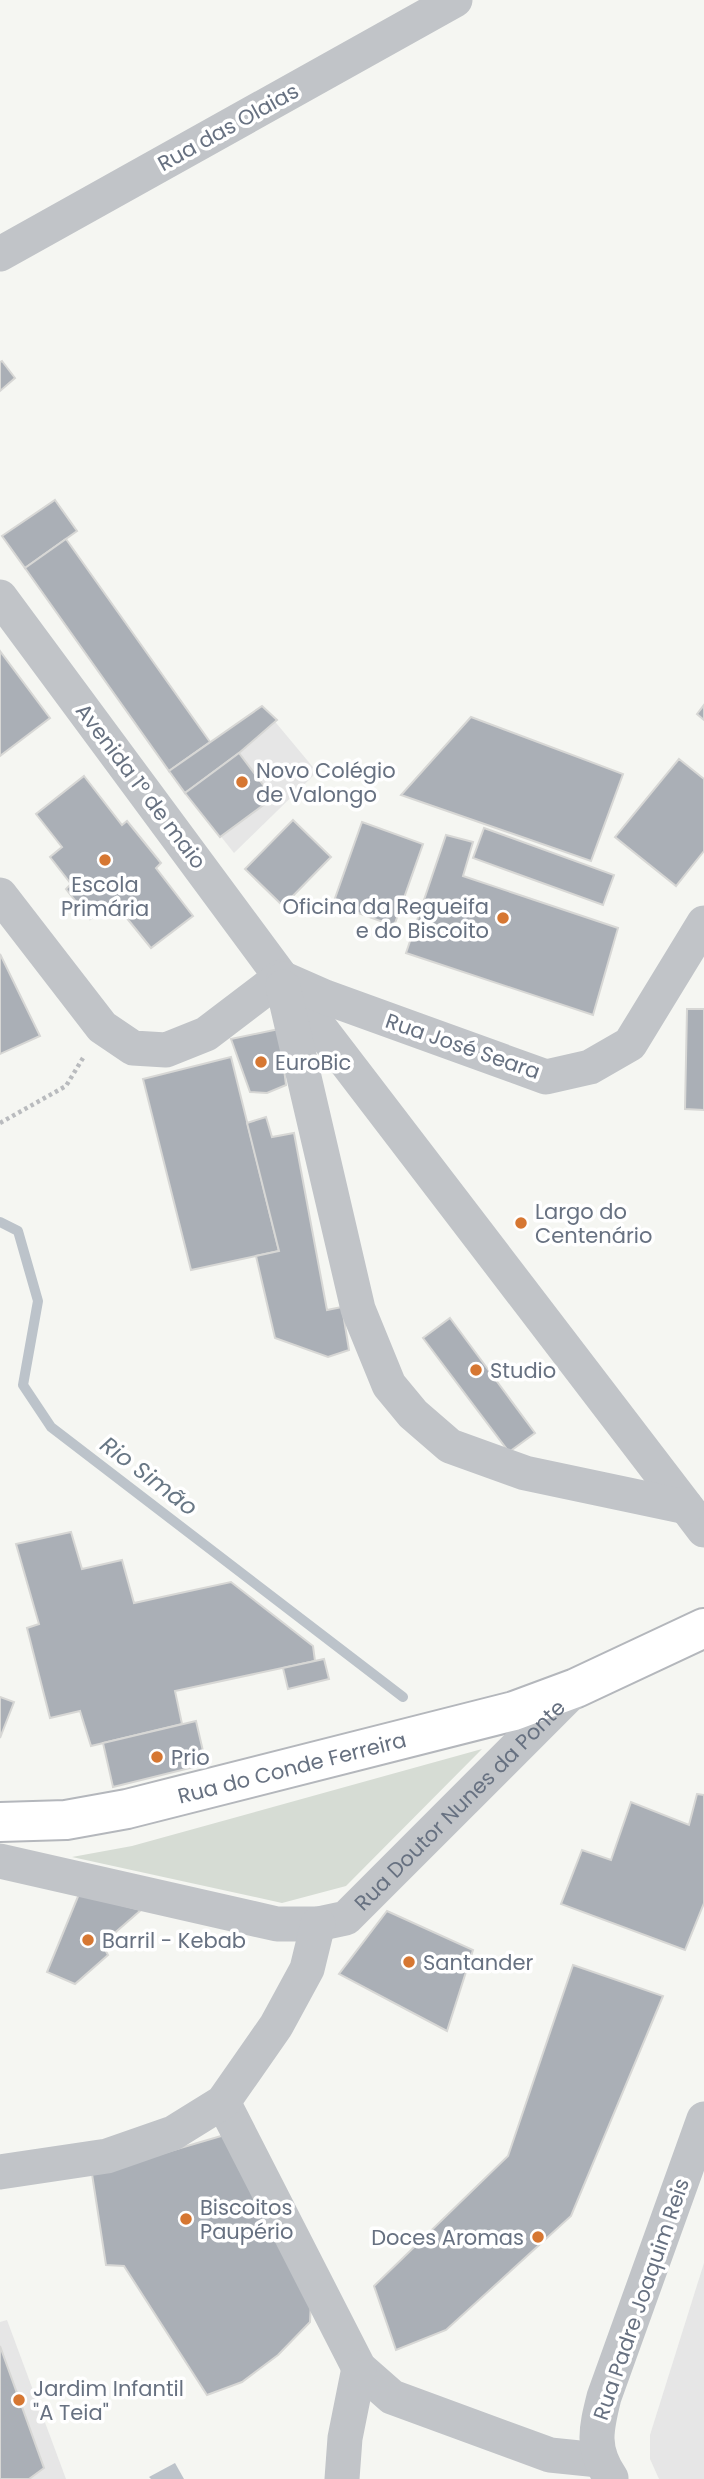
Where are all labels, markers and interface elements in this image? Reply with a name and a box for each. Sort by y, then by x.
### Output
street label: Rua das Olaias [152,76,304,178]
street label: Avenida 1º de maio [69,697,213,875]
place label: Novo Colégio de Valongo [256,756,396,809]
marker: Novo Colégio de Valongo [234,774,250,790]
marker: Escola Primária [97,852,113,868]
place label: Escola Primária [61,870,149,923]
place label: Oficina da Regueifa e do Biscoito [283,892,489,945]
marker: Oficina da Regueifa e do Biscoito [495,910,511,926]
street label: Rua José Seara [382,1006,544,1086]
place label: EuroBic [275,1048,351,1077]
marker: EuroBic [253,1054,269,1070]
place label: Largo do Centenário [535,1197,652,1250]
marker: Largo do Centenário [513,1215,529,1231]
place label: Studio [490,1356,556,1385]
marker: Studio [468,1362,484,1378]
water label: Rio Simão [94,1429,204,1523]
street label: Rua Doutor Nunes da Ponte [347,1693,571,1917]
street label: Rua do Conde Ferreira [174,1724,409,1810]
place label: Prio [171,1743,210,1772]
marker: Prio [149,1749,165,1765]
place label: Barril - Kebab [102,1926,246,1955]
marker: Barril - Kebab [80,1932,96,1948]
place label: Santander [423,1948,533,1977]
marker: Santander [401,1954,417,1970]
street label: Rua Padre Joaquim Reis [586,2174,696,2424]
place label: Biscoitos Paupério [200,2193,293,2246]
marker: Biscoitos Paupério [178,2211,194,2227]
place label: Doces Aromas [371,2223,524,2252]
marker: Doces Aromas [530,2229,546,2245]
place label: Jardim Infantil "A Teia" [33,2374,184,2427]
marker: Jardim Infantil "A Teia" [11,2392,27,2408]

